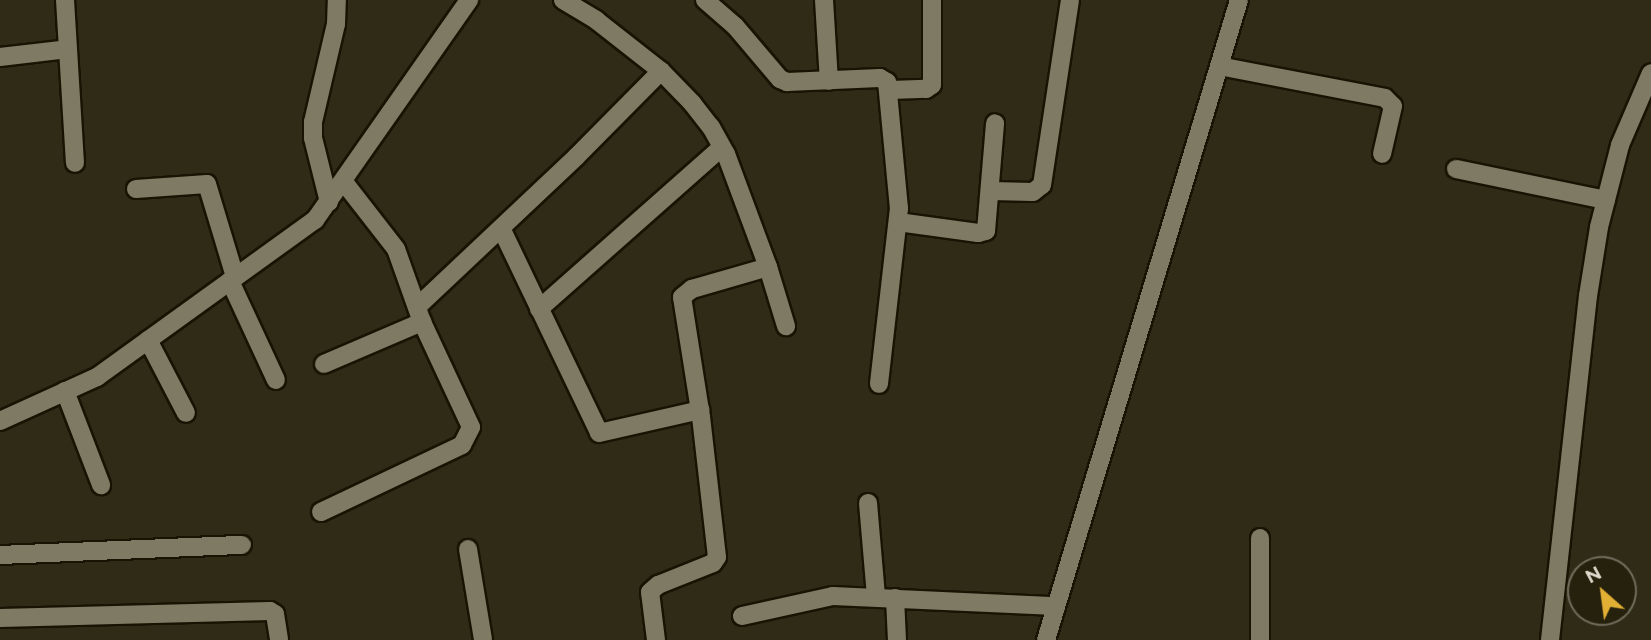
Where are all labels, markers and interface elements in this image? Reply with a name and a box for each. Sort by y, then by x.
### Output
north arrow [1567,556,1637,626]
text: N [1582,561,1605,587]

